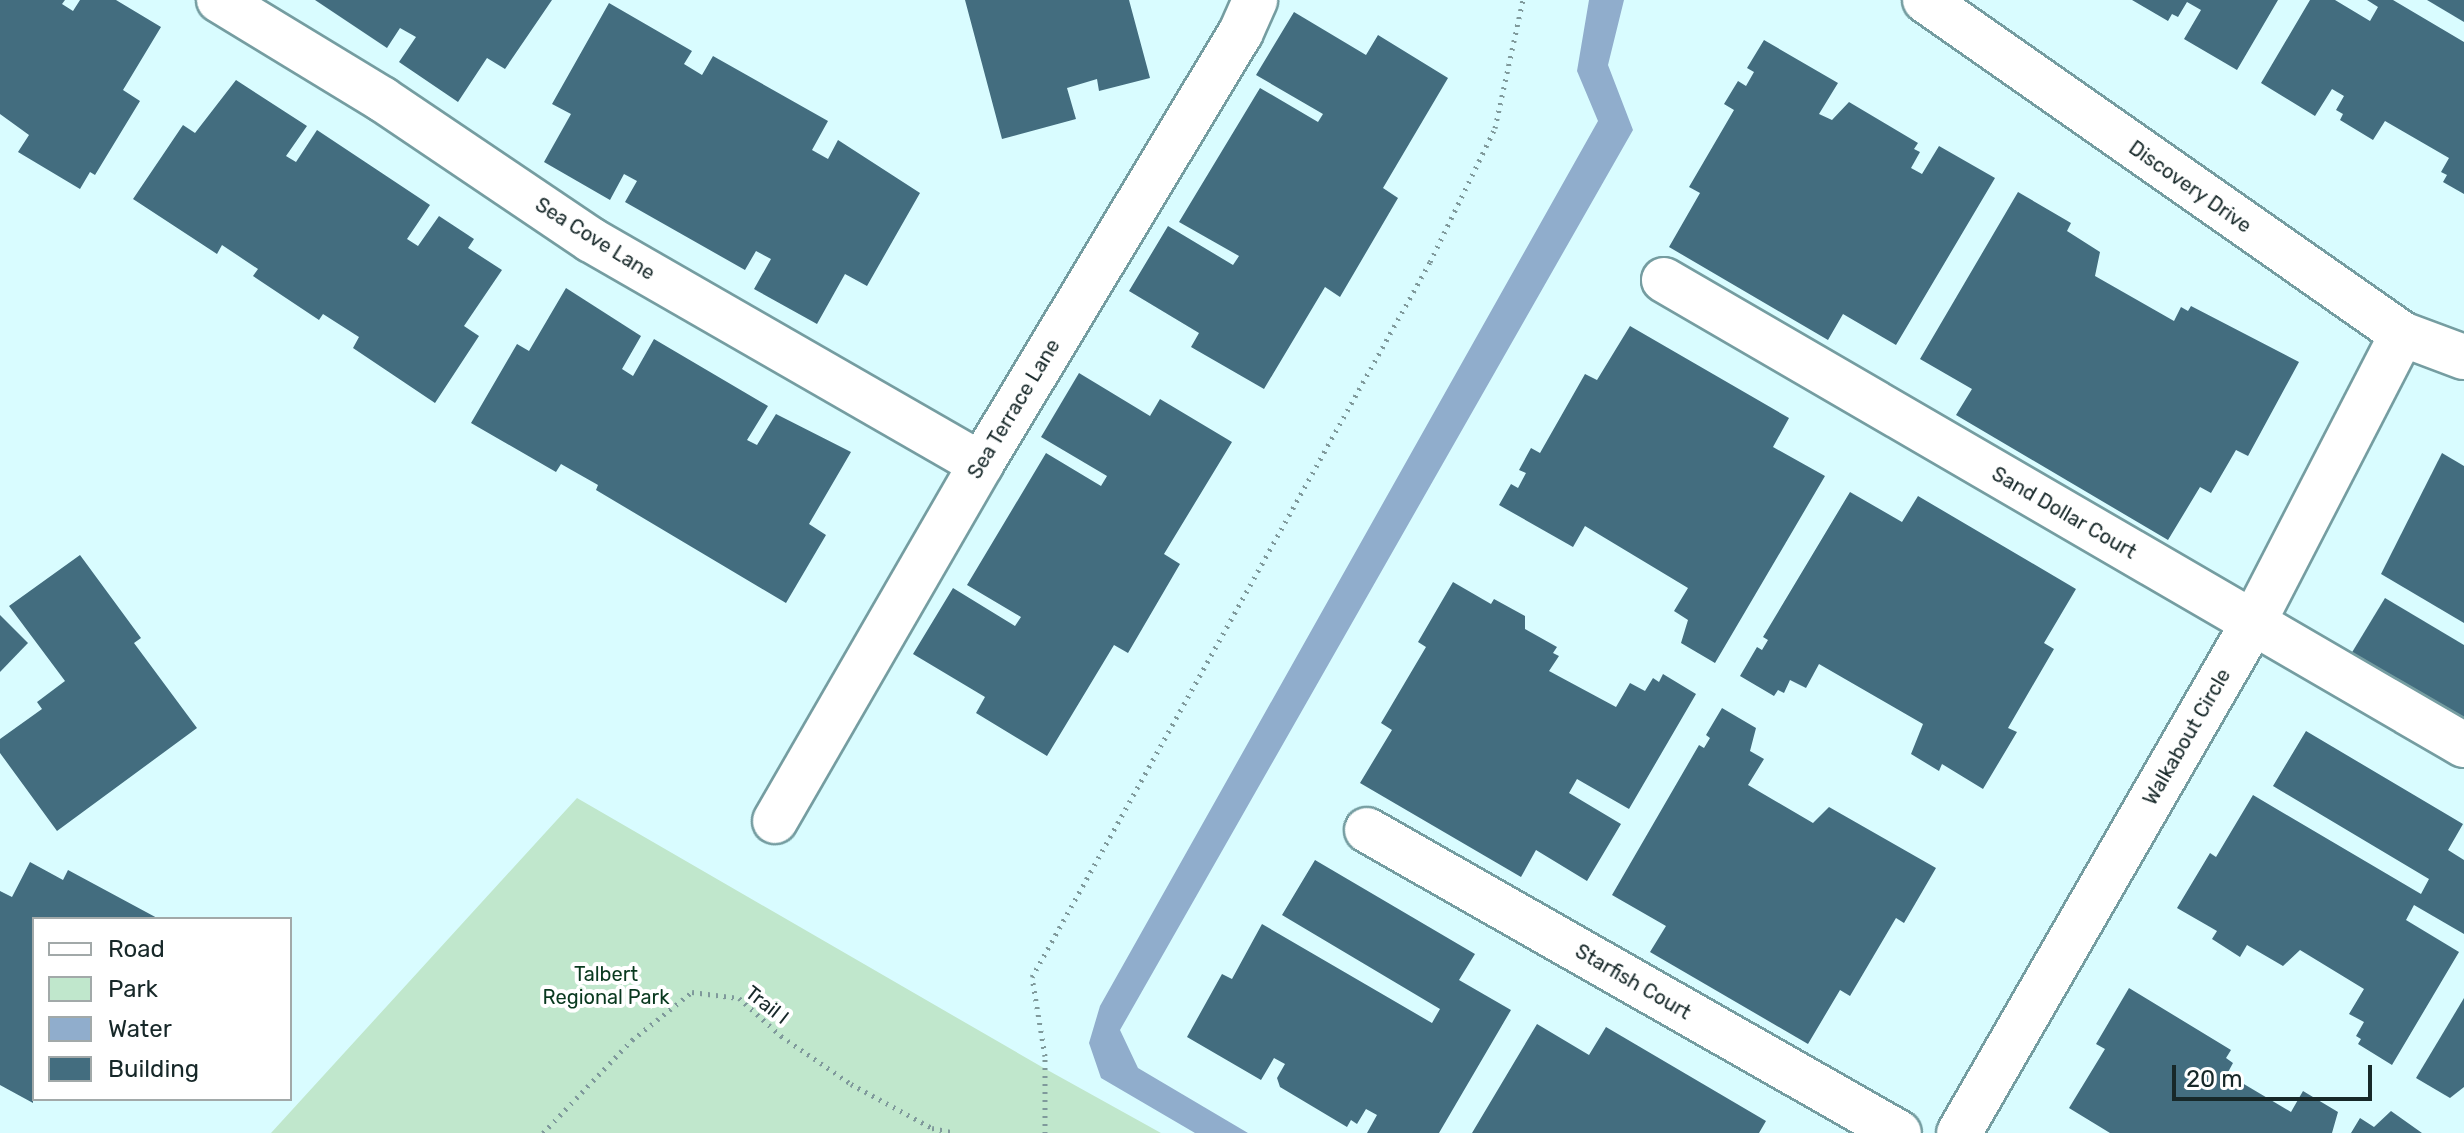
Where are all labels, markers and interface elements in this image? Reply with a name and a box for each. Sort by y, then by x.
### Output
street label: Discovery Drive [2124,136,2256,238]
street label: Sea Cove Lane [531,193,659,285]
street label: Sea Terrace Lane [963,335,1065,483]
street label: Sand Dollar Court [1987,462,2141,564]
street label: Walkabout Circle [2138,665,2236,809]
legend [32,917,292,1101]
text: Road [108,935,165,963]
street label: Starfish Court [1571,939,1695,1025]
park label: Talbert Regional Park [543,962,669,1009]
text: Park [108,975,158,1003]
street label: Trail I [741,981,793,1029]
text: Water [108,1015,172,1043]
scale bar [2176,1049,2376,1099]
text: Building [108,1055,199,1083]
text: 20 m [2186,1065,2243,1093]

